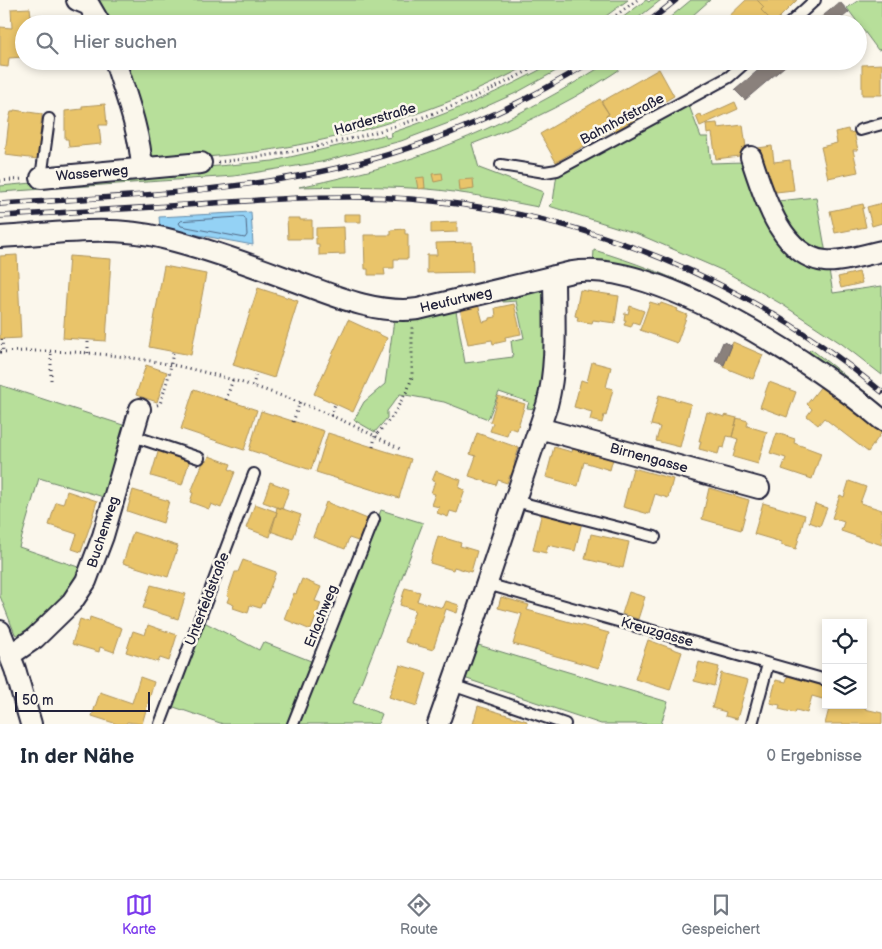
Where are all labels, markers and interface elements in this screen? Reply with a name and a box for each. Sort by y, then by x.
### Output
search box [15,15,867,70]
icon: search [33,29,61,57]
text: Hier suchen [73,31,177,54]
street label: Bahnhofstraße [577,90,667,148]
street label: Harderstraße [332,99,418,139]
street label: Wasserweg [55,161,129,185]
street label: Heufurtweg [418,283,494,317]
street label: Birnengasse [608,439,690,477]
street label: Buchenweg [83,494,123,570]
street label: Unterfeldstraße [181,550,233,648]
street label: Erlachweg [301,582,341,650]
street label: Kreuzgasse [619,614,695,650]
map controls [822,619,867,709]
button: locate [822,619,867,664]
button: layers [822,664,867,709]
scale bar [15,689,150,712]
text: 50 m [22,692,54,709]
text: In der Nähe [20,744,134,769]
text: 0 Ergebnisse [766,747,862,766]
tab: Karte [122,891,156,938]
tab: Route [400,891,438,938]
tab: Gespeichert [682,891,760,938]

